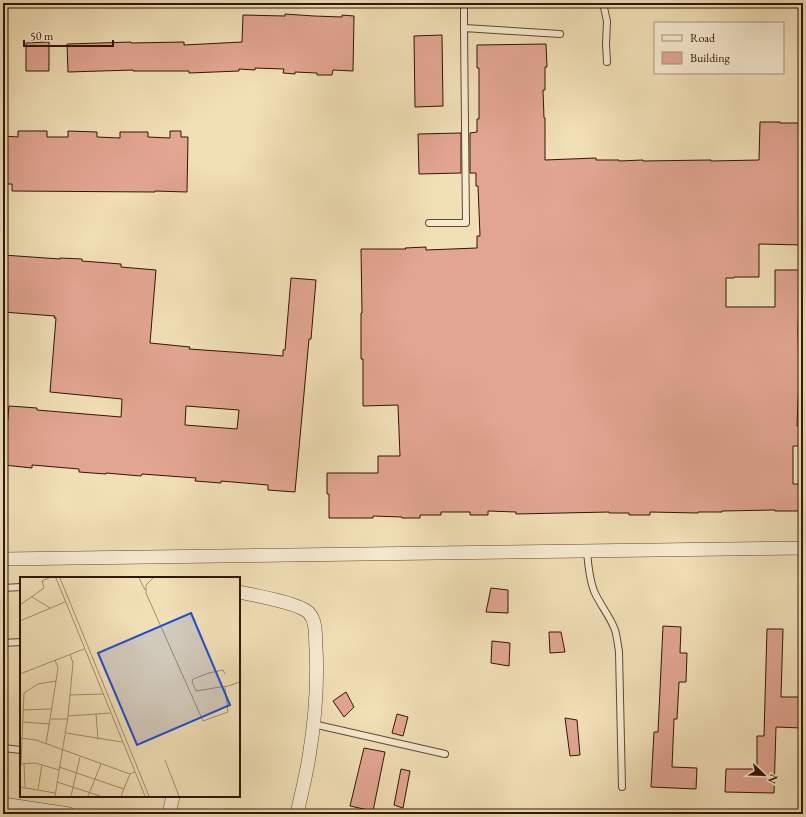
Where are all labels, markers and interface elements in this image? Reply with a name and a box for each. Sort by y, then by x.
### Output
scale bar [24,22,113,48]
legend [654,22,784,74]
text: 50 m [30,28,54,44]
text: Road [690,30,716,46]
text: Building [690,50,731,66]
inset map [20,577,240,797]
north arrow [744,755,784,795]
text: N [765,772,781,786]

